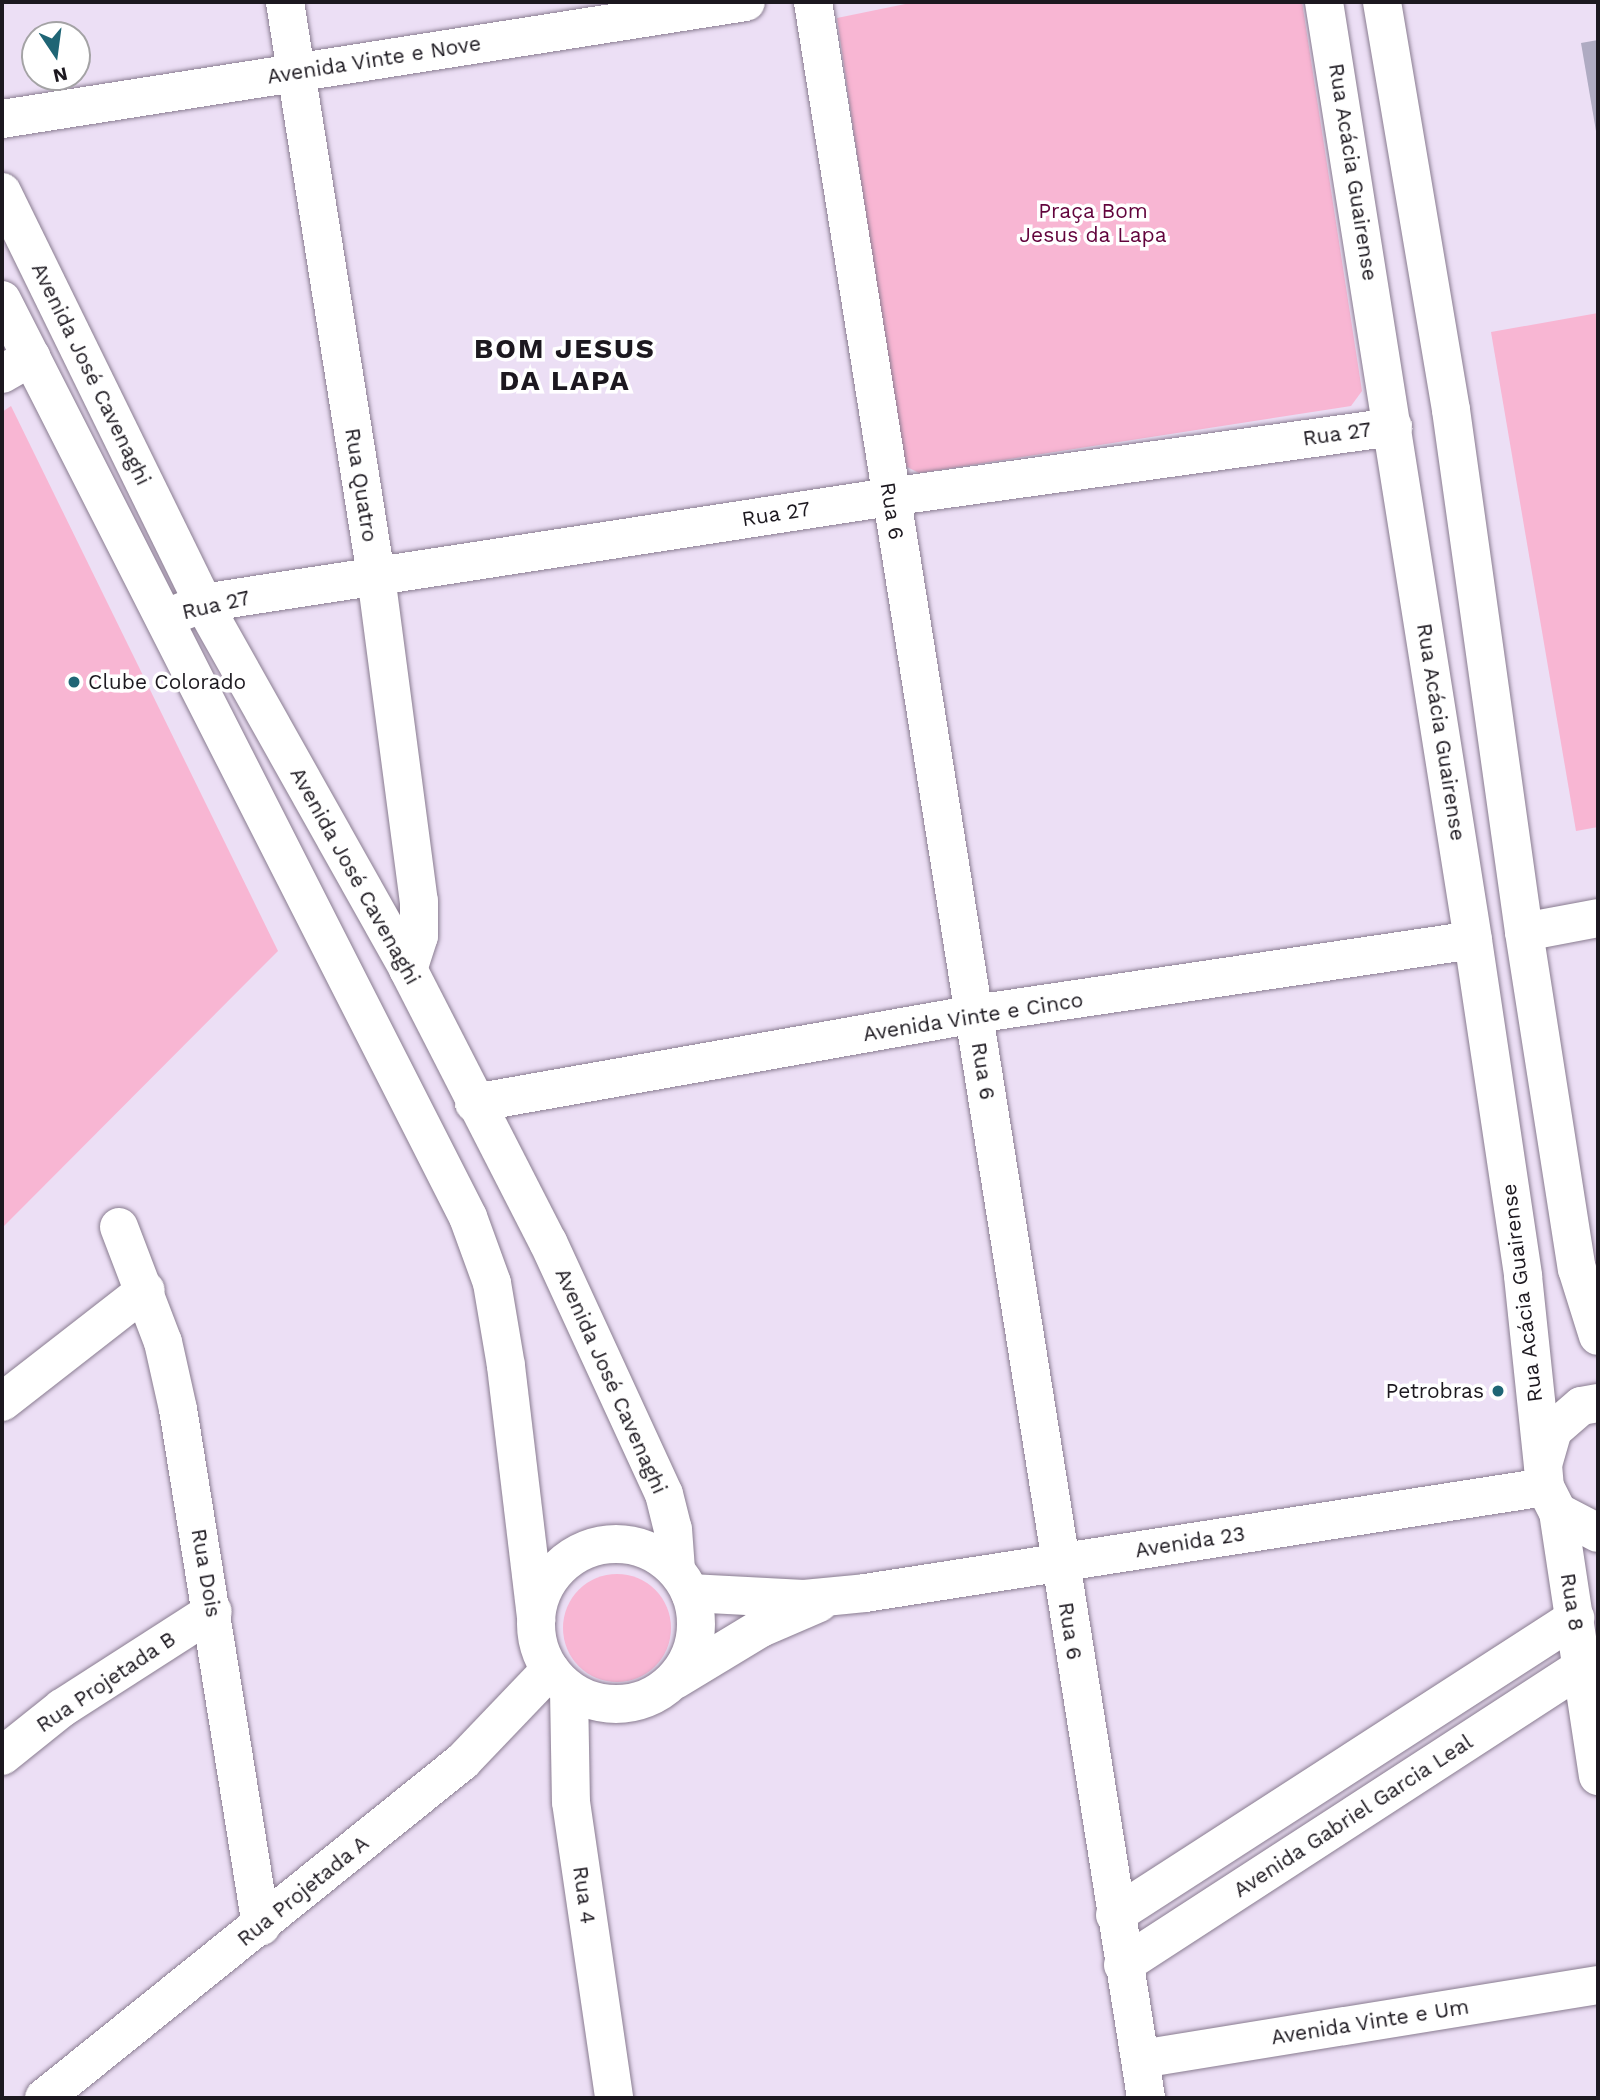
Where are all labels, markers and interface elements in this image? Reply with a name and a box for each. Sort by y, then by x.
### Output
north arrow [21,21,91,91]
street label: Avenida Vinte e Nove [265,31,483,89]
street label: Rua Acácia Guairense [1323,61,1383,283]
text: N [51,62,70,88]
park label: Praça Bom Jesus da Lapa [1019,198,1167,248]
street label: Avenida José Cavenaghi [26,258,156,490]
district label: BOM JESUS DA LAPA [475,332,655,398]
street label: Rua 27 [1301,417,1373,451]
street label: Rua Quatro [340,426,382,544]
street label: Rua 6 [875,480,909,542]
street label: Rua 27 [740,496,812,532]
street label: Rua 27 [179,585,253,625]
street label: Rua Acácia Guairense [1411,621,1471,843]
place label: Clube Colorado [88,669,246,695]
marker: Clube Colorado [66,674,82,690]
street label: Avenida José Cavenaghi [285,763,425,989]
street label: Avenida Vinte e Cinco [861,987,1085,1047]
street label: Rua 6 [966,1040,1000,1102]
street label: Rua Acácia Guairense [1496,1181,1548,1405]
street label: Avenida José Cavenaghi [550,1264,672,1498]
place label: Petrobras [1386,1378,1484,1404]
marker: Petrobras [1490,1383,1506,1399]
street label: Avenida 23 [1133,1521,1247,1563]
street label: Rua Dois [186,1526,226,1620]
street label: Rua 8 [1555,1571,1589,1633]
street label: Rua 6 [1053,1600,1087,1662]
street label: Rua Projetada B [31,1626,181,1738]
street label: Avenida Gabriel Garcia Leal [1228,1729,1478,1903]
street label: Rua Projetada A [232,1830,374,1952]
street label: Rua 4 [567,1864,601,1926]
street label: Avenida Vinte e Um [1269,1994,1471,2050]

